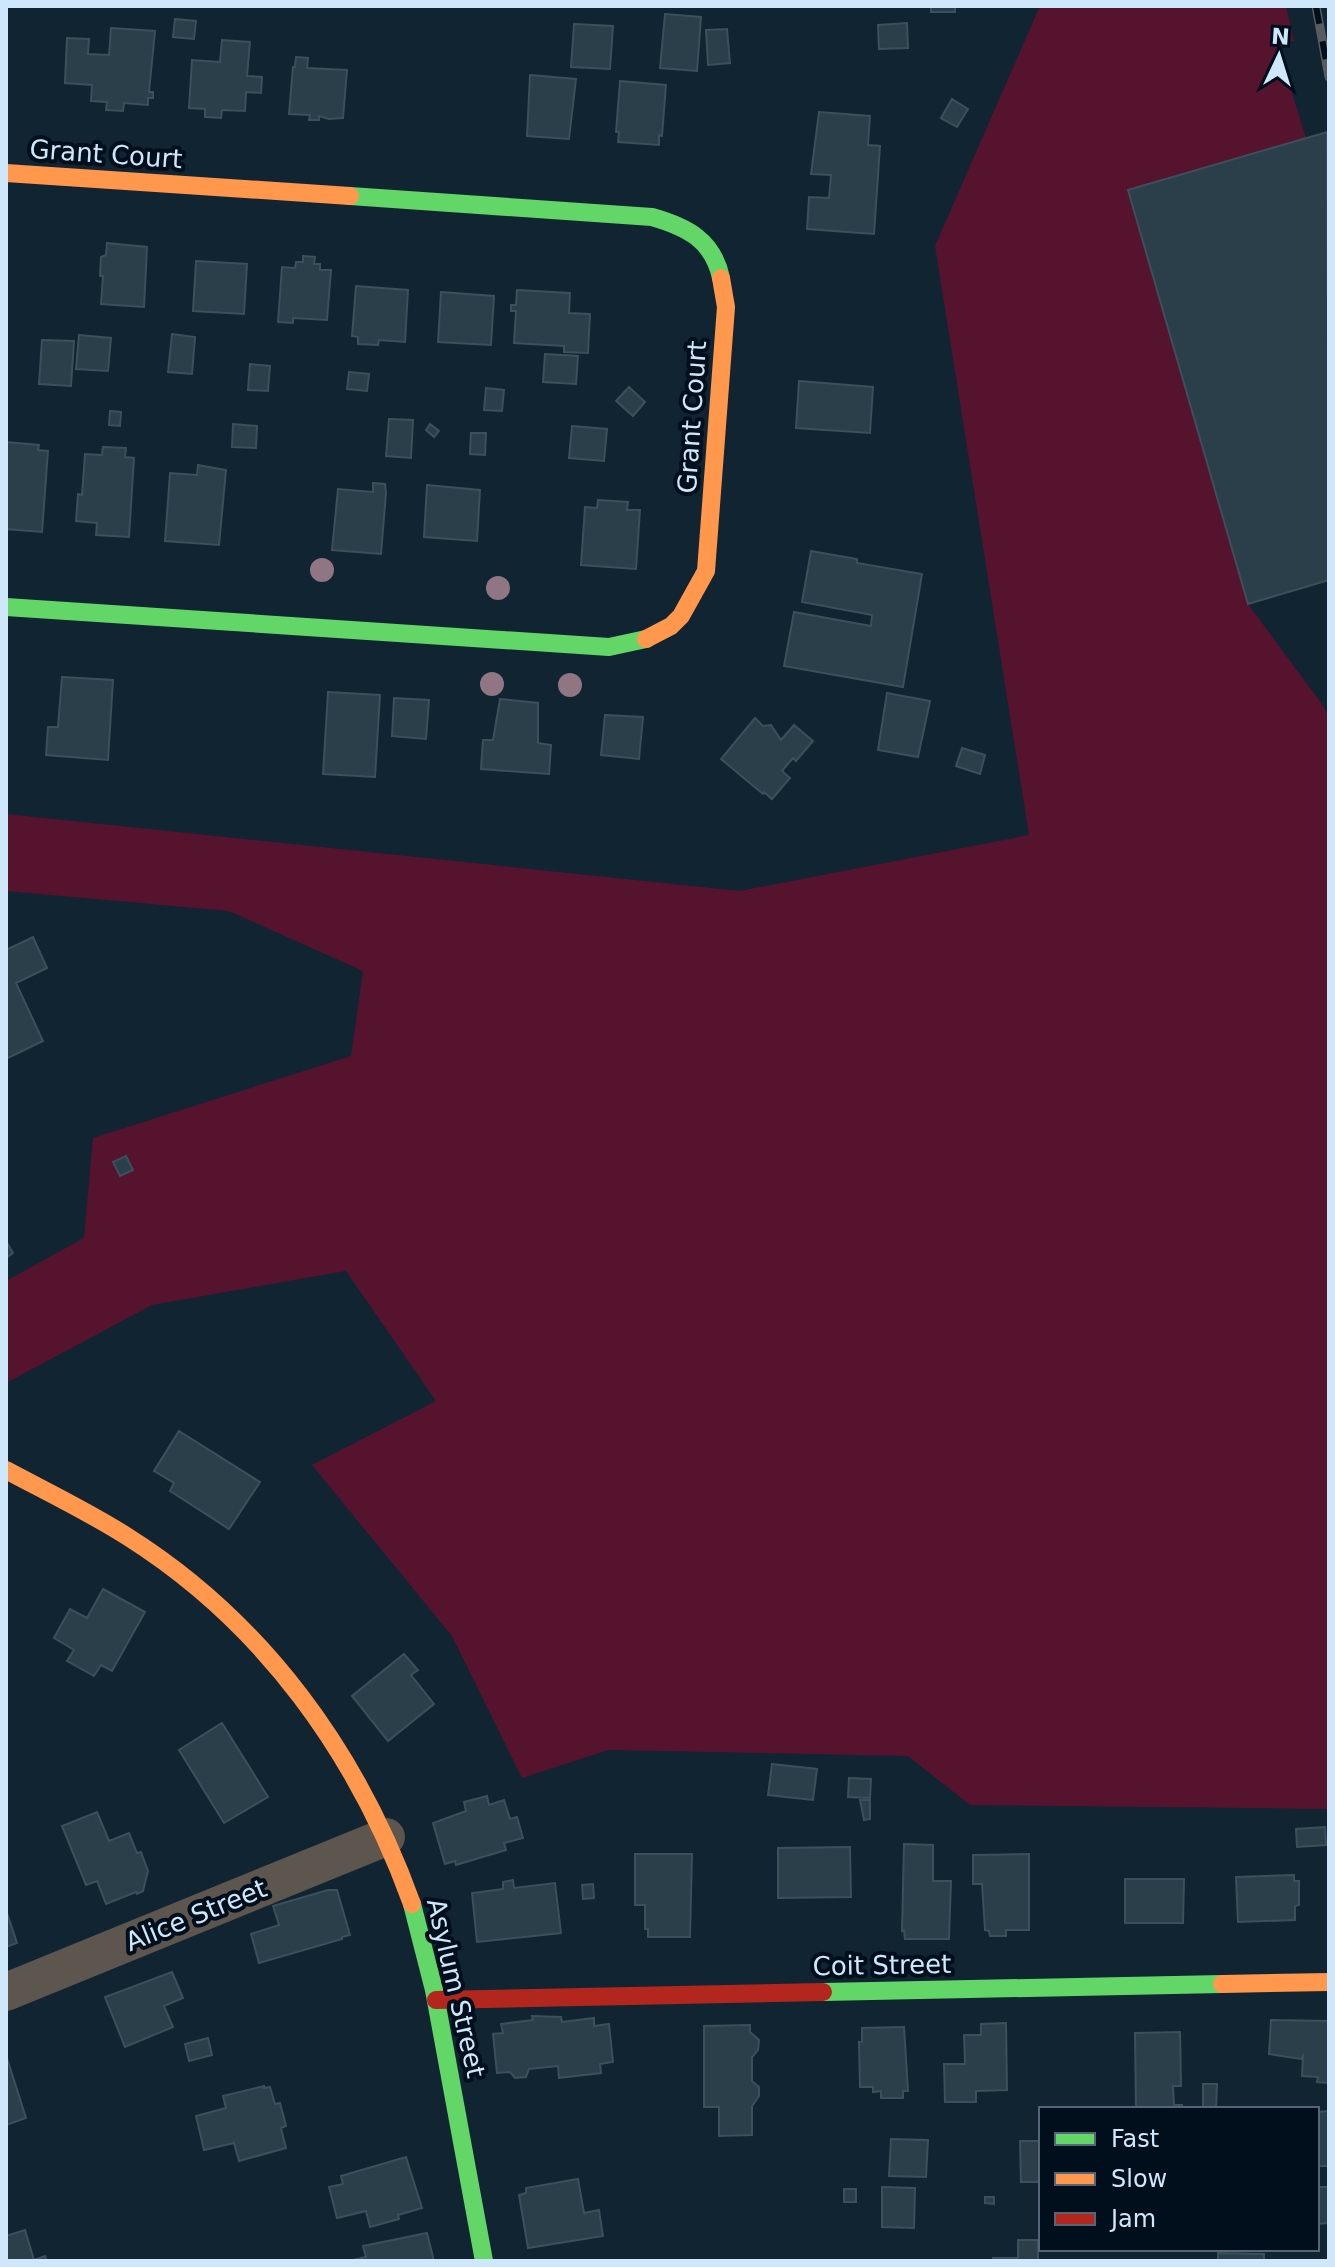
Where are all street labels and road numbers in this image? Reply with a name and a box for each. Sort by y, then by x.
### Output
street label: Grant Court [29,134,183,174]
street label: Grant Court [672,340,712,494]
street label: Alice Street [121,1873,271,1957]
street label: Asylum Street [421,1895,491,2081]
street label: Coit Street [812,1949,952,1981]

